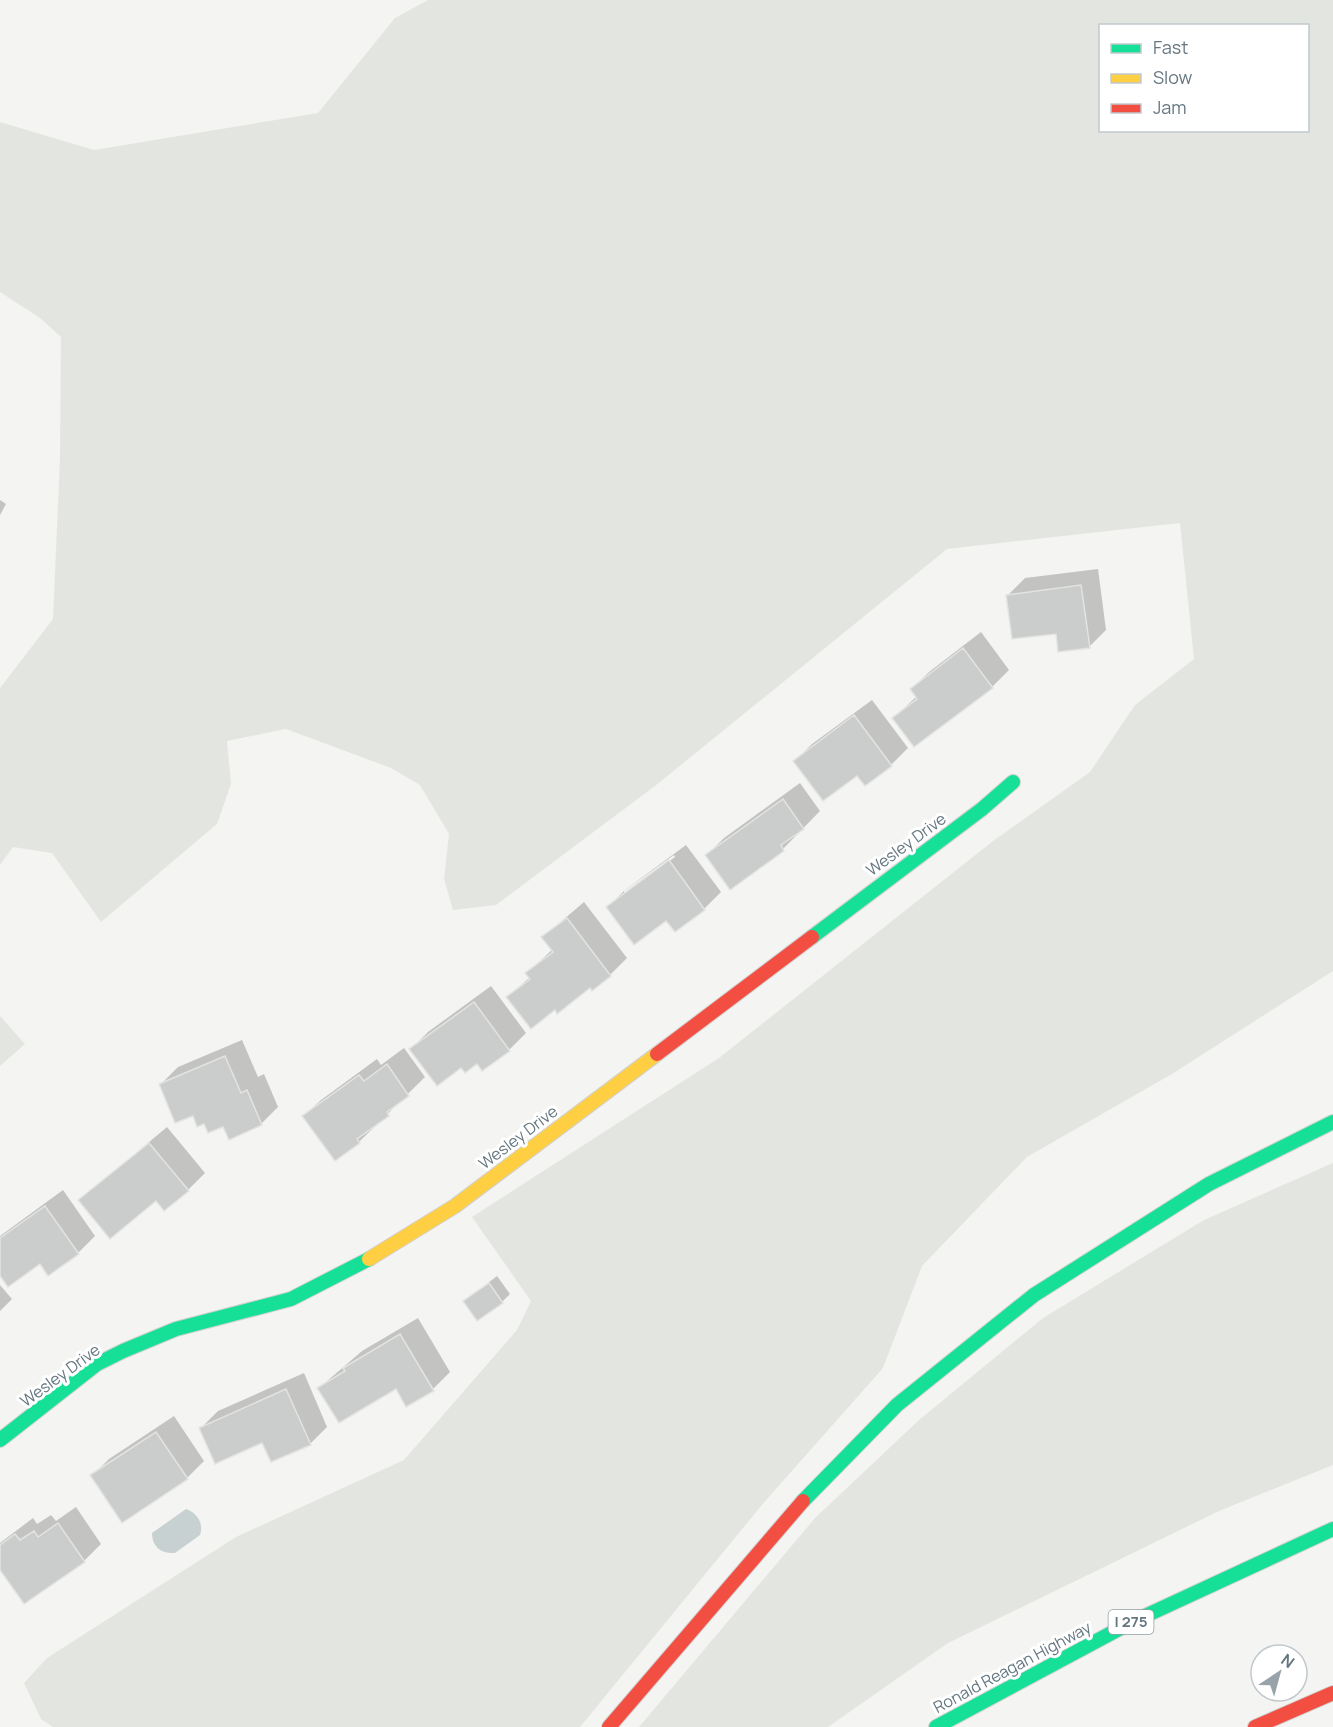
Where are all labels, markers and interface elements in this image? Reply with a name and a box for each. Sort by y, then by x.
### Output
legend [1099,24,1309,132]
text: Fast [1153,35,1188,59]
text: Slow [1153,65,1193,89]
text: Jam [1153,95,1187,119]
street label: Wesley Drive [862,808,950,880]
street label: Wesley Drive [474,1100,562,1174]
street label: Wesley Drive [16,1339,104,1411]
road number: I 275 [1108,1610,1154,1634]
street label: Ronald Reagan Highway [929,1616,1095,1718]
north arrow [1249,1643,1309,1703]
text: N [1277,1649,1299,1673]

